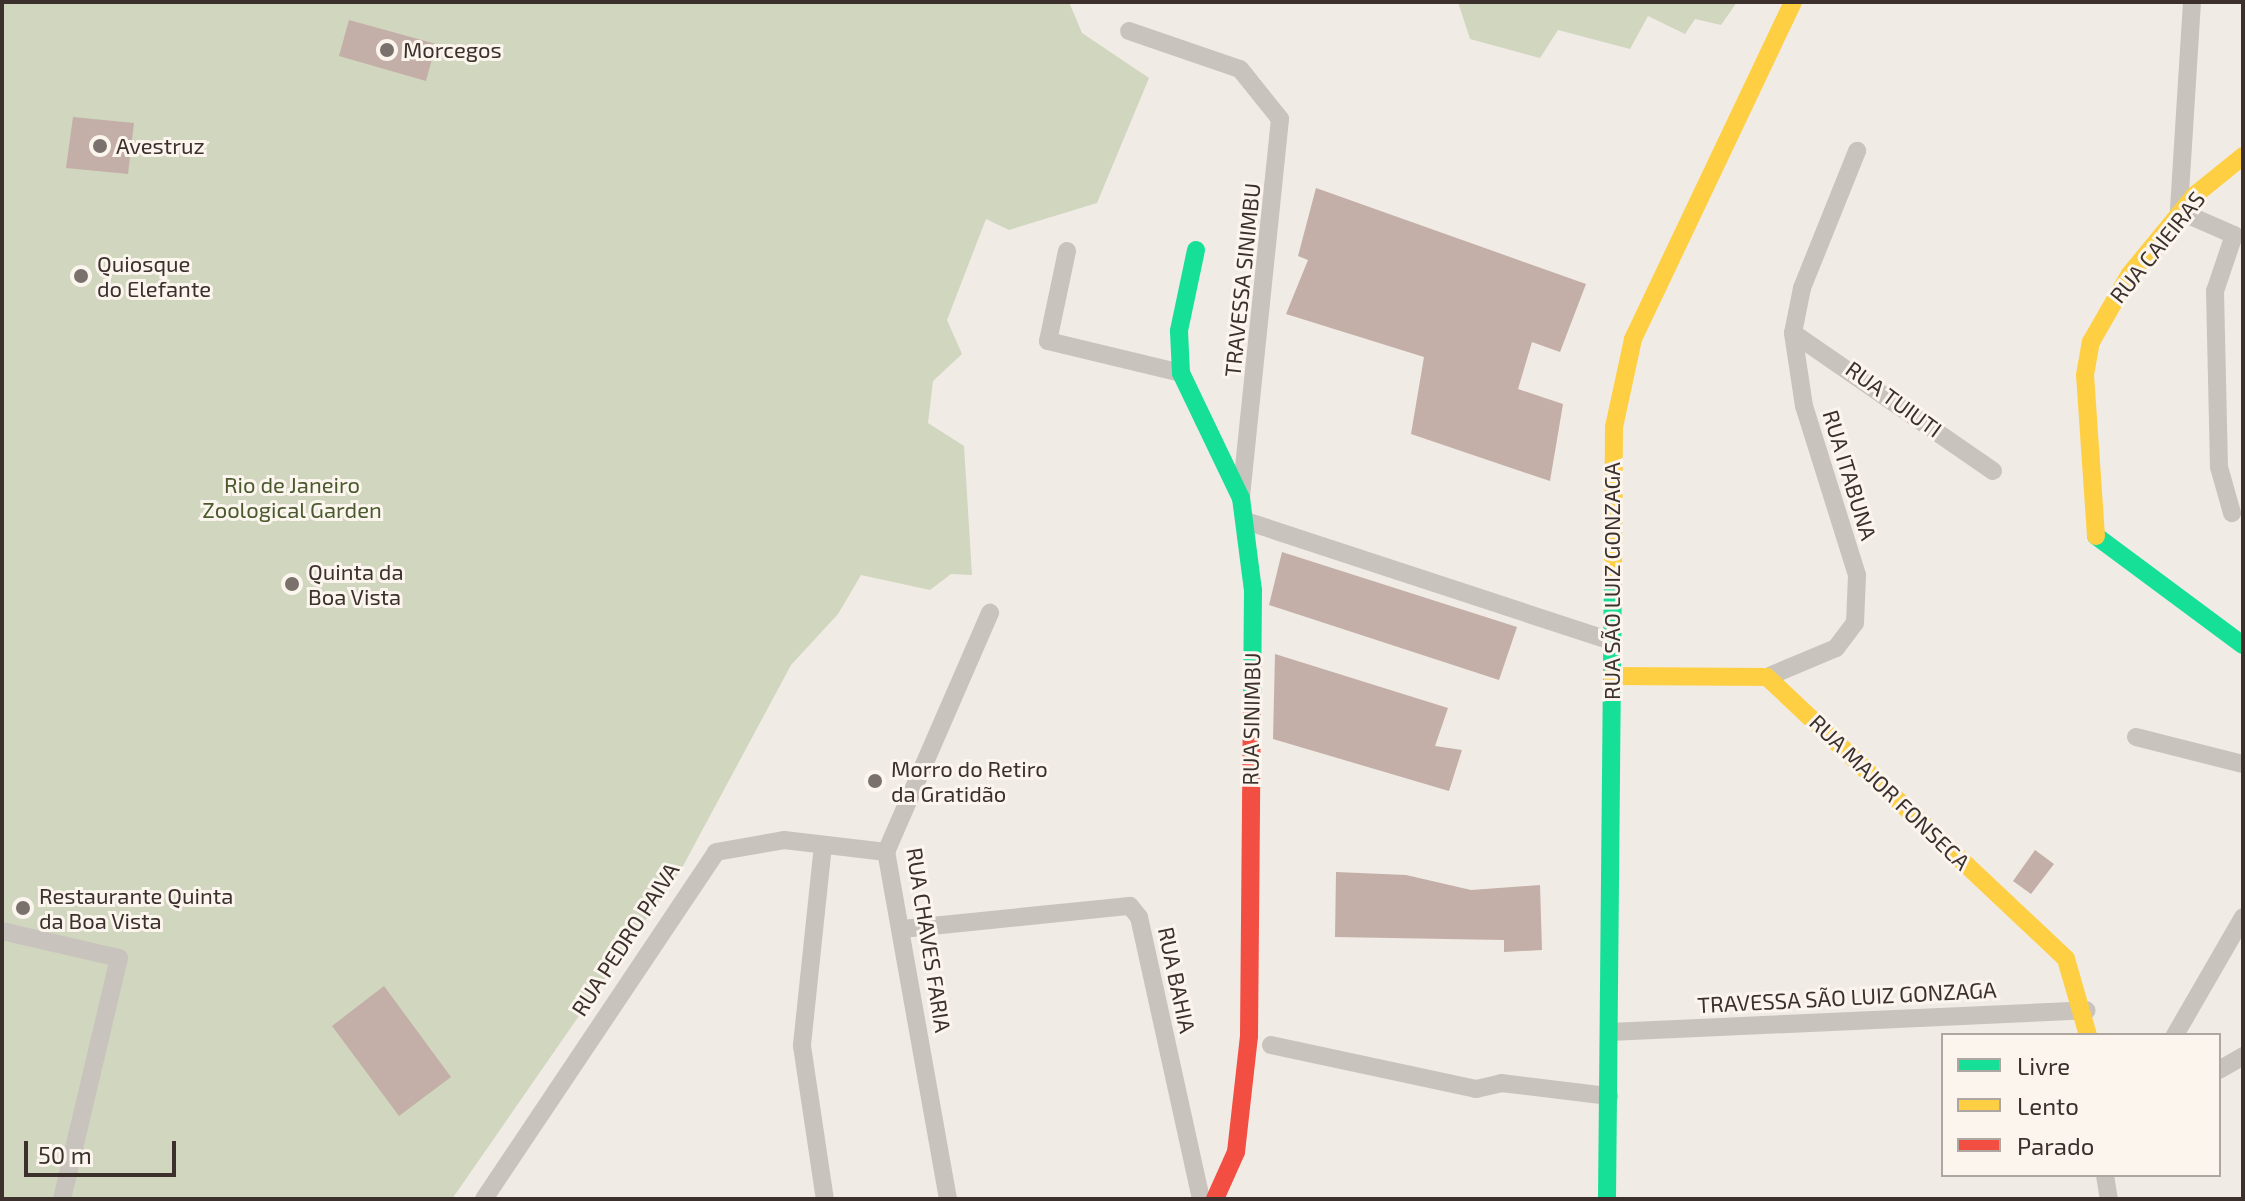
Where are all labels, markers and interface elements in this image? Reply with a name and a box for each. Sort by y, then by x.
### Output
place label: Morcegos [403,37,502,63]
marker: Morcegos [378,41,396,59]
place label: Avestruz [116,133,205,159]
marker: Avestruz [91,137,109,155]
street label: TRAVESSA SINIMBU [1219,182,1265,378]
street label: RUA CAIEIRAS [2104,186,2210,308]
place label: Quiosque do Elefante [97,250,211,302]
marker: Quiosque do Elefante [72,267,90,285]
street label: RUA TUIUTI [1840,355,1948,443]
street label: RUA ITABUNA [1818,407,1882,543]
street label: RUA SÃO LUIZ GONZAGA [1599,462,1625,700]
park label: Rio de Janeiro Zoological Garden [202,471,382,522]
place label: Quinta da Boa Vista [308,558,404,610]
marker: Quinta da Boa Vista [283,575,301,593]
street label: RUA SINIMBU [1237,652,1265,786]
street label: RUA MAJOR FONSECA [1804,708,1976,876]
place label: Morro do Retiro da Gratidão [891,755,1048,806]
marker: Morro do Retiro da Gratidão [866,772,884,790]
street label: RUA CHAVES FARIA [901,845,957,1035]
street label: RUA PEDRO PAIVA [565,857,685,1021]
place label: Restaurante Quinta da Boa Vista [39,882,233,934]
marker: Restaurante Quinta da Boa Vista [14,899,32,917]
street label: RUA BAHIA [1153,924,1201,1036]
street label: TRAVESSA SÃO LUIZ GONZAGA [1696,976,1998,1018]
legend [1941,1033,2221,1177]
text: Livre [2017,1051,2070,1080]
text: Lento [2017,1091,2079,1120]
scale bar [28,1125,180,1175]
text: Parado [2017,1131,2094,1160]
text: 50 m [38,1140,92,1169]

